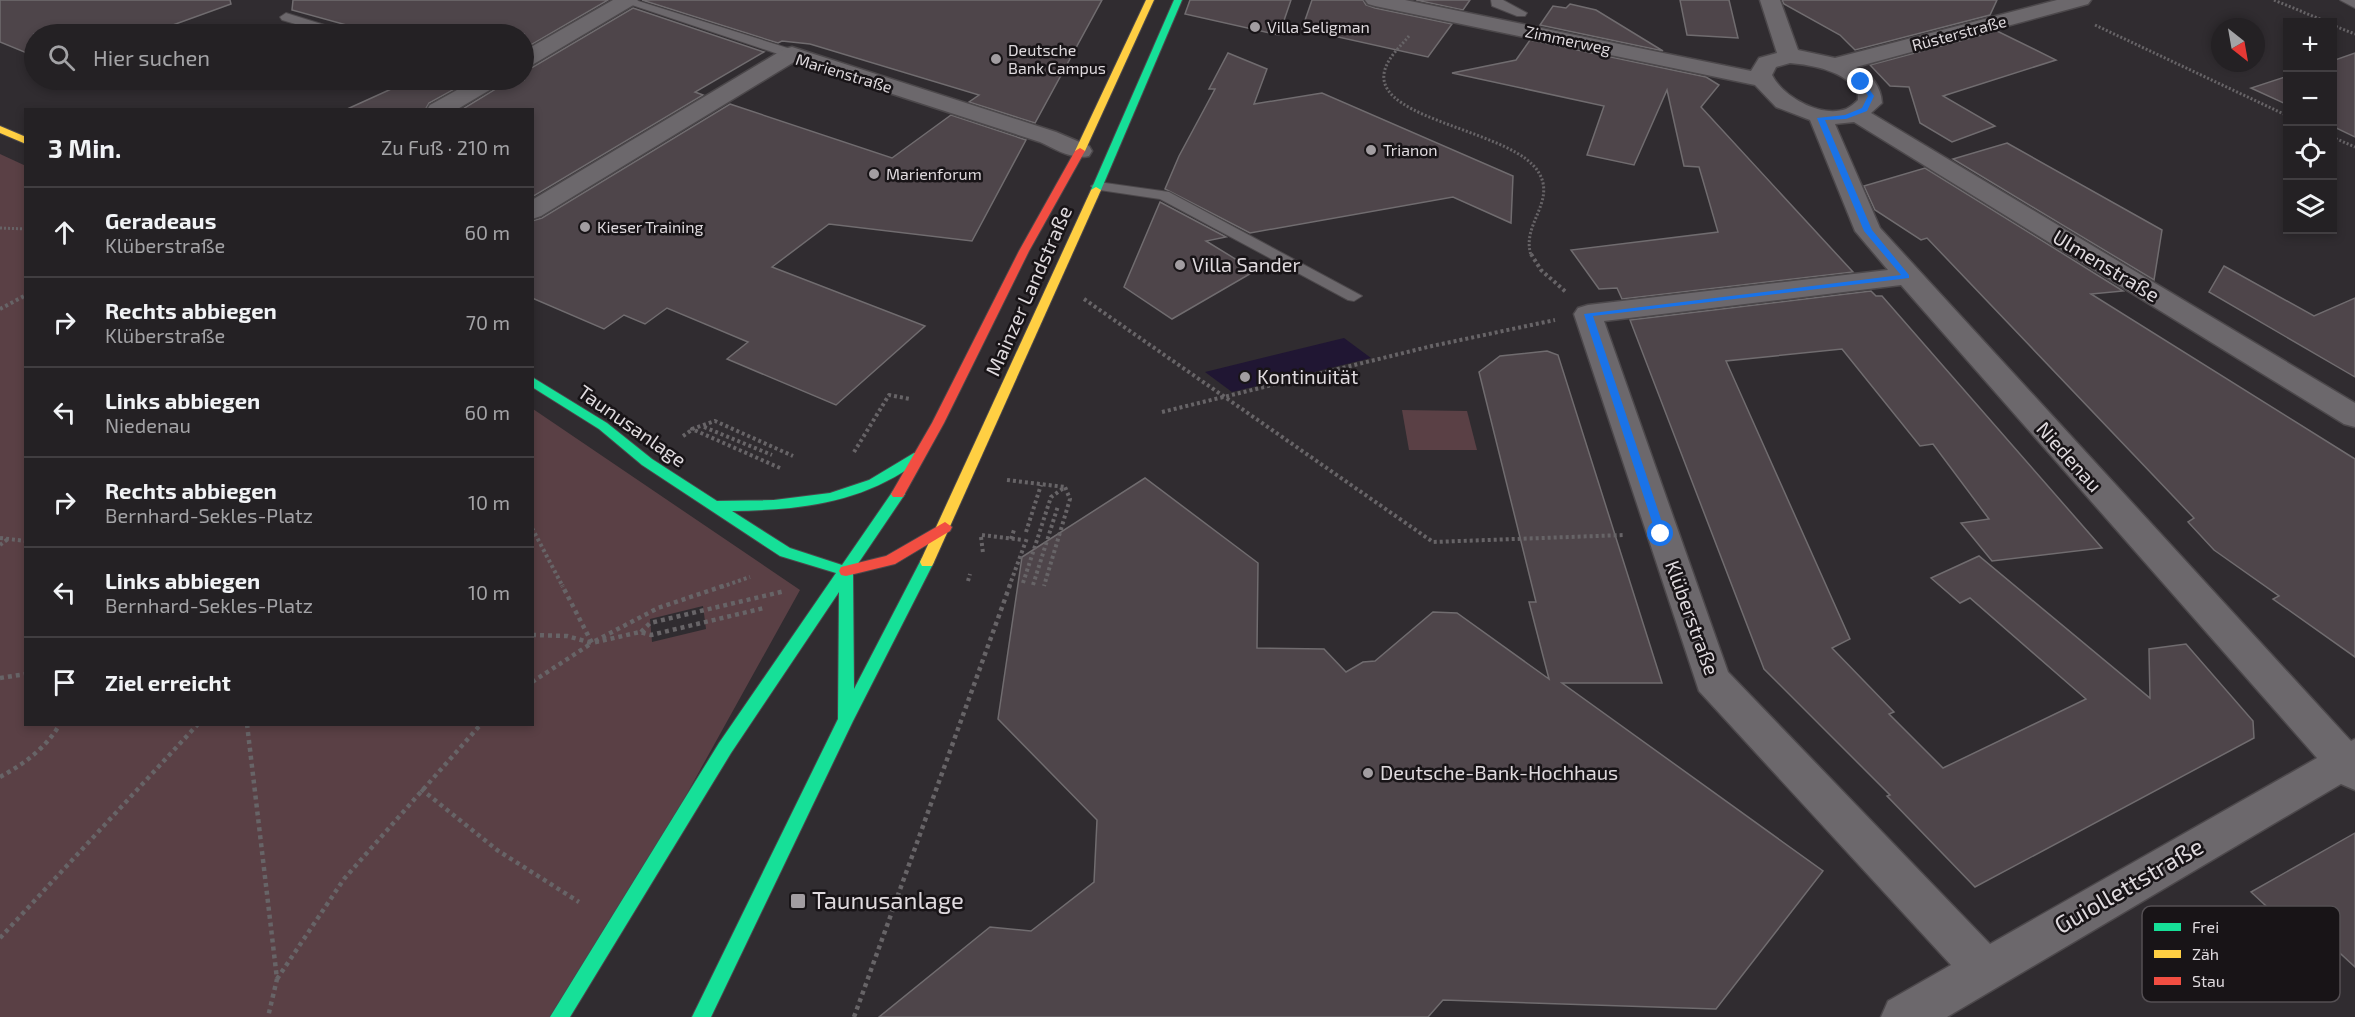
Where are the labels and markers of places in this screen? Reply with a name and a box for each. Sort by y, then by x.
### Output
place label: Villa Seligman [1267,17,1370,36]
marker: Villa Seligman [1248,20,1262,34]
place label: Deutsche Bank Campus [1008,40,1106,77]
marker: Deutsche Bank Campus [989,52,1003,66]
place label: Trianon [1383,140,1438,159]
marker: Trianon [1364,143,1378,157]
place label: Marienforum [886,164,982,183]
marker: Marienforum [867,167,881,181]
place label: Kieser Training [597,217,704,236]
marker: Kieser Training [578,220,592,234]
place label: Villa Sander [1192,252,1301,276]
marker: Villa Sander [1173,258,1187,272]
place label: Kontinuität [1257,364,1359,388]
marker: Kontinuität [1238,370,1252,384]
place label: Deutsche-Bank-Hochhaus [1380,760,1618,784]
marker: Deutsche-Bank-Hochhaus [1361,766,1375,780]
place label: Taunusanlage [812,885,964,914]
marker: Taunusanlage [789,892,807,910]

